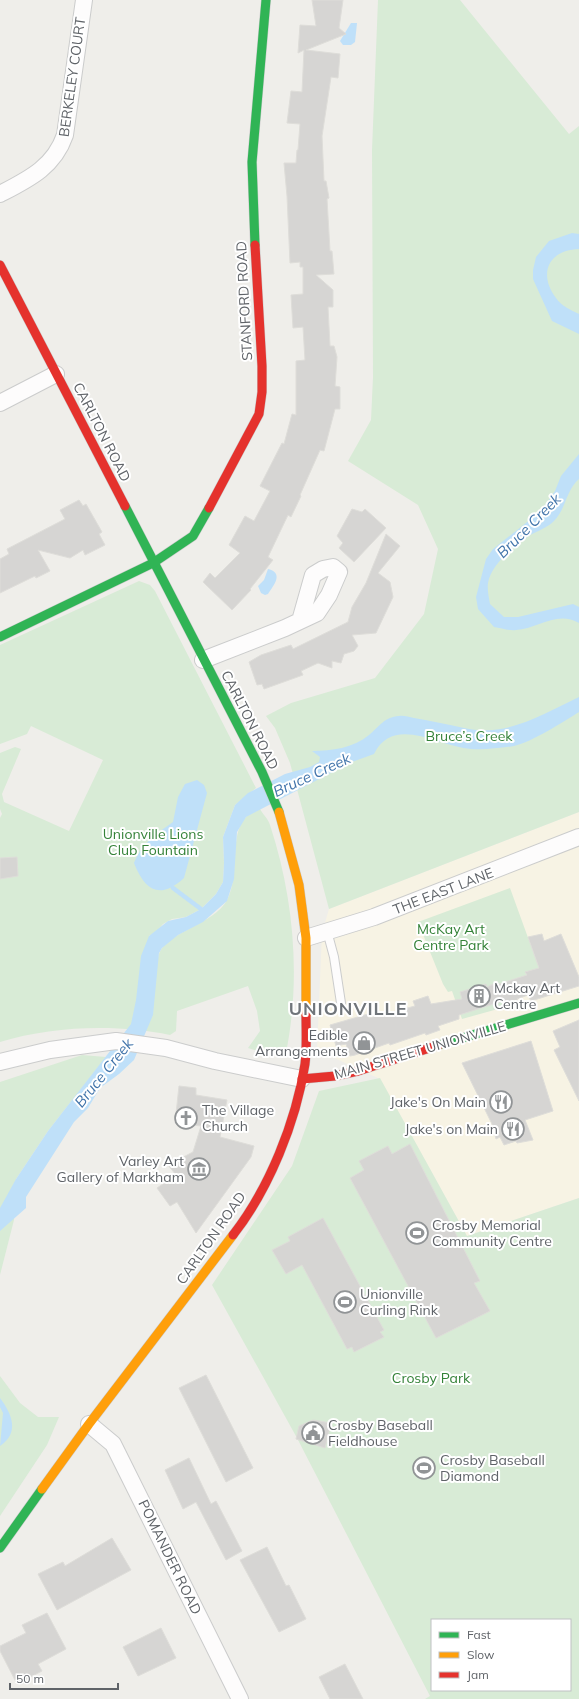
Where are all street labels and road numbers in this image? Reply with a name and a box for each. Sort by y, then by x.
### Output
street label: BERKELEY COURT [55,15,89,138]
street label: STANFORD ROAD [232,241,256,361]
street label: CARLTON ROAD [69,379,135,485]
street label: CARLTON ROAD [217,667,283,773]
street label: THE EAST LANE [390,864,496,918]
street label: MAIN STREET UNIONVILLE [332,1017,508,1083]
street label: CARLTON ROAD [172,1188,250,1288]
street label: POMANDER ROAD [134,1497,206,1617]

